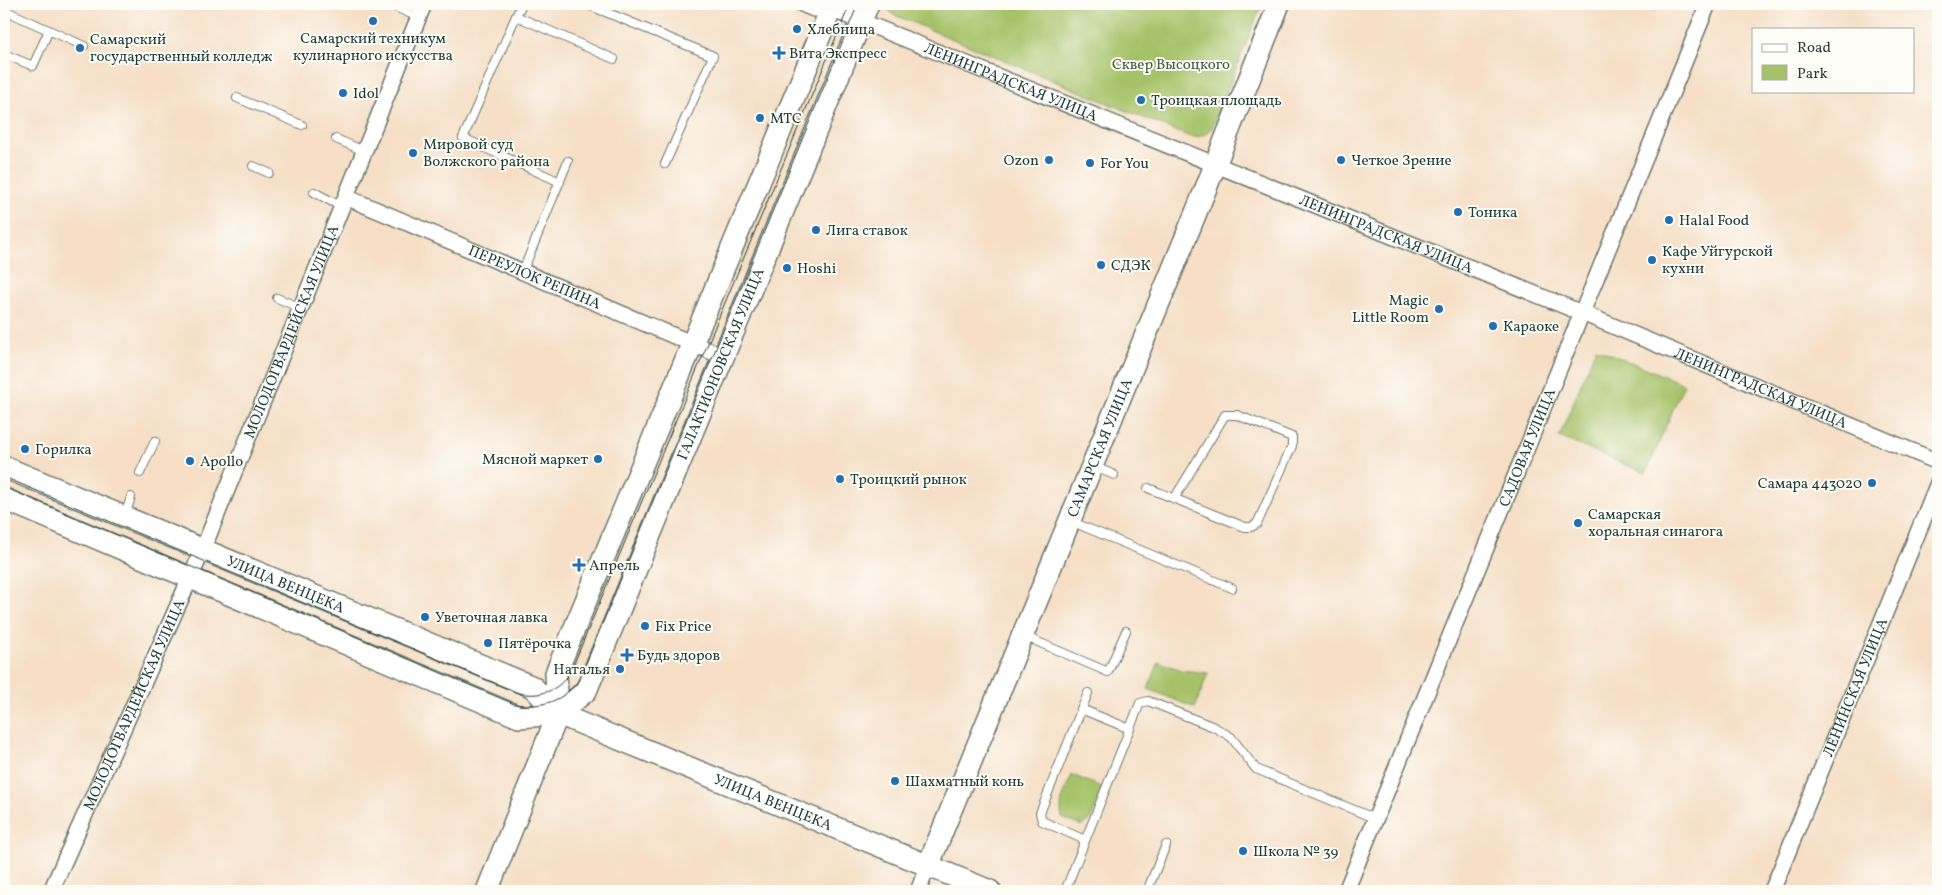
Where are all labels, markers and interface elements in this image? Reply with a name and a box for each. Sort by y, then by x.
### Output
marker: Самарский техникум кулинарного искусства [367,15,379,27]
place label: Хлебница [807,20,875,41]
marker: Хлебница [791,23,803,35]
legend [1752,28,1914,92]
place label: Самарский техникум кулинарного искусства [293,29,453,67]
place label: Самарский государственный колледж [90,30,273,68]
text: Road [1797,38,1831,59]
street label: ЛЕНИНГРАДСКАЯ УЛИЦА [920,39,1101,128]
marker: Самарский государственный колледж [74,42,86,54]
place label: Вита Экспресс [789,44,887,65]
marker: Вита Экспресс [773,47,785,59]
park label: Сквер Высоцкого [1112,55,1230,76]
text: Park [1797,64,1828,85]
place label: Idol [353,84,379,105]
marker: Idol [337,87,349,99]
place label: Троицкая площадь [1151,91,1282,112]
marker: Троицкая площадь [1135,94,1147,106]
place label: МТС [770,109,802,130]
marker: МТС [754,112,766,124]
place label: Мировой суд Волжского района [423,135,550,173]
marker: Мировой суд Волжского района [407,147,419,159]
place label: Ozon [1004,151,1039,172]
place label: Четкое Зрение [1351,151,1452,172]
marker: Ozon [1043,154,1055,166]
place label: For You [1100,154,1149,175]
marker: Четкое Зрение [1335,154,1347,166]
marker: For You [1084,157,1096,169]
street label: ЛЕНИНГРАДСКАЯ УЛИЦА [1296,191,1476,280]
place label: Тоника [1468,203,1517,224]
marker: Тоника [1452,206,1464,218]
place label: Halal Food [1679,211,1749,232]
marker: Halal Food [1663,214,1675,226]
place label: Лига ставок [826,221,908,242]
street label: МОЛОДОГВАРДЕЙСКАЯ УЛИЦА [240,222,345,442]
marker: Лига ставок [810,224,822,236]
street label: ПЕРЕУЛОК РЕПИНА [465,241,604,316]
place label: Кафе Уйгурской кухни [1662,242,1773,280]
marker: Кафе Уйгурской кухни [1646,254,1658,266]
place label: СДЭК [1111,256,1151,277]
place label: Hoshi [797,259,836,280]
marker: СДЭК [1095,259,1107,271]
marker: Hoshi [781,262,793,274]
street label: ГАЛАКТИОНОВСКАЯ УЛИЦА [673,265,771,464]
place label: Magic Little Room [1352,291,1429,329]
marker: Magic Little Room [1433,303,1445,315]
place label: Караоке [1503,317,1559,338]
marker: Караоке [1487,320,1499,332]
street label: ЛЕНИНГРАДСКАЯ УЛИЦА [1671,344,1850,435]
street label: САМАРСКАЯ УЛИЦА [1063,375,1139,521]
street label: САДОВАЯ УЛИЦА [1495,385,1562,510]
place label: Горилка [35,440,92,461]
marker: Горилка [19,443,31,455]
place label: Мясной маркет [482,450,588,471]
place label: Apollo [200,452,243,473]
marker: Мясной маркет [592,453,604,465]
marker: Apollo [184,455,196,467]
place label: Троицкий рынок [850,470,967,491]
marker: Троицкий рынок [834,473,846,485]
place label: Самара 443020 [1758,474,1862,495]
marker: Самара 443020 [1866,477,1878,489]
place label: Самарская хоральная синагога [1588,505,1723,543]
marker: Самарская хоральная синагога [1572,517,1584,529]
street label: УЛИЦА ВЕНЦЕКА [223,552,348,620]
place label: Апрель [589,556,640,577]
marker: Апрель [573,559,585,571]
street label: МОЛОДОГВАРДЕЙСКАЯ УЛИЦА [79,596,191,814]
place label: Уветочная лавка [435,608,548,629]
marker: Уветочная лавка [419,611,431,623]
street label: ЛЕНИНСКАЯ УЛИЦА [1819,615,1894,760]
place label: Fix Price [655,617,712,638]
marker: Fix Price [639,620,651,632]
place label: Пятёрочка [498,634,572,655]
marker: Пятёрочка [482,637,494,649]
place label: Будь здоров [637,646,720,667]
marker: Будь здоров [621,649,633,661]
place label: Наталья [553,660,610,681]
marker: Наталья [614,663,626,675]
street label: УЛИЦА ВЕНЦЕКА [710,770,835,837]
place label: Шахматный конь [905,772,1024,793]
marker: Шахматный конь [889,775,901,787]
place label: Школа № 39 [1253,842,1338,863]
marker: Школа № 39 [1237,845,1249,857]

